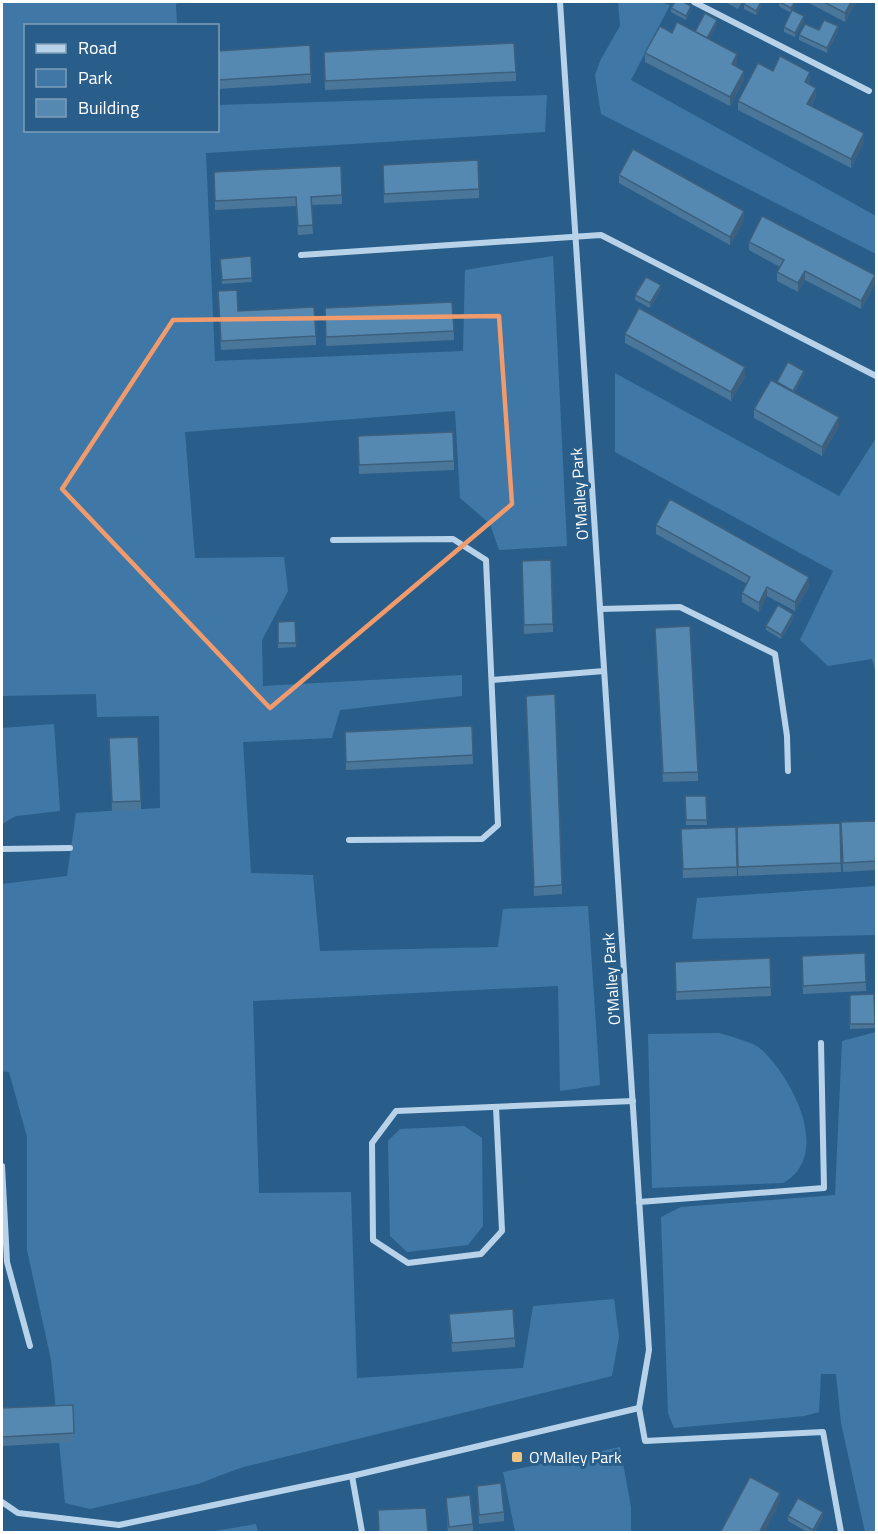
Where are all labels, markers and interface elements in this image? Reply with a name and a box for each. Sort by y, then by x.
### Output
legend [24,24,219,132]
text: Road [78,34,117,61]
text: Park [78,64,113,91]
text: Building [78,94,139,121]
street label: O'Malley Park [564,447,594,541]
street label: O'Malley Park [596,932,626,1026]
place label: O'Malley Park [529,1445,622,1469]
marker: O'Malley Park [510,1450,524,1464]

